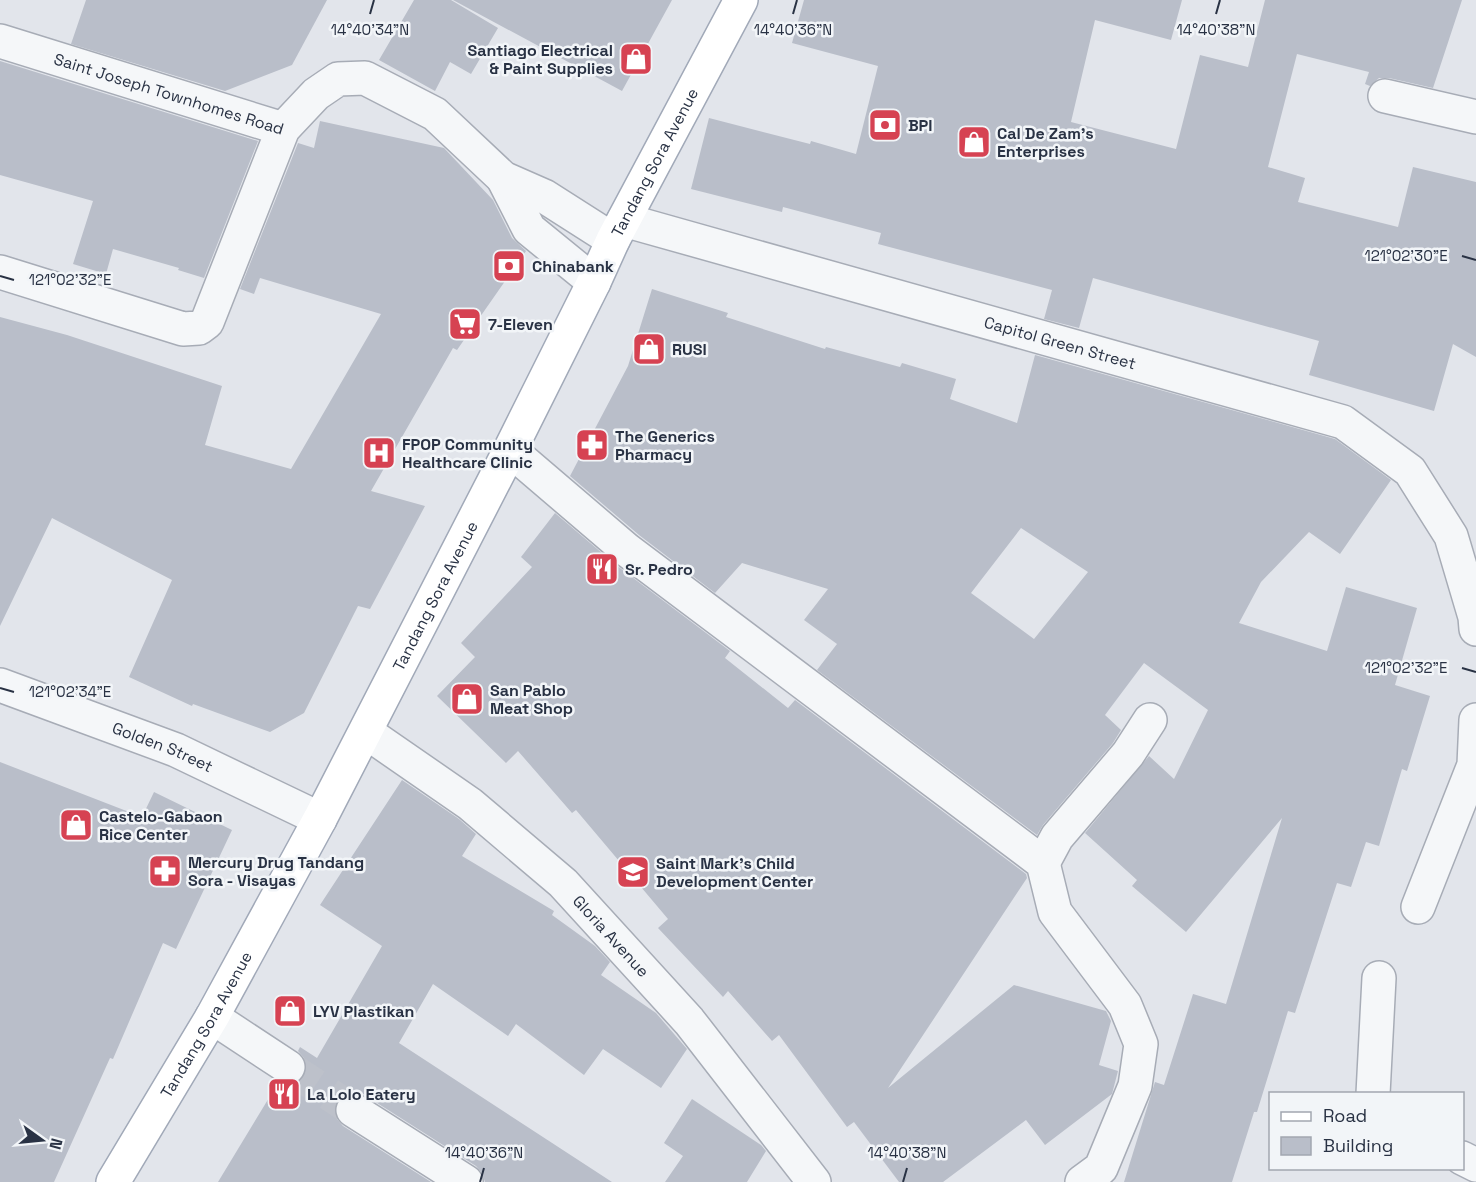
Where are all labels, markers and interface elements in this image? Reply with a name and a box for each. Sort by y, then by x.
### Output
text: 14°40'34"N [331,20,409,39]
text: 14°40'36"N [754,20,832,39]
text: 14°40'38"N [1177,20,1255,39]
place label: Santiago Electrical & Paint Supplies [467,40,613,79]
shop icon: Santiago Electrical & Paint Supplies [618,41,654,77]
street label: Saint Joseph Townhomes Road [51,48,286,140]
street label: Tandang Sora Avenue [607,84,703,241]
bank icon: BPI [867,107,903,143]
place label: BPI [908,115,933,136]
place label: Cal De Zam's Enterprises [997,123,1094,162]
shop icon: Cal De Zam's Enterprises [956,124,992,160]
text: 121°02'30"E [1364,246,1448,265]
bank icon: Chinabank [491,248,527,284]
place label: Chinabank [532,256,614,277]
text: 121°02'32"E [29,270,111,289]
supermarket icon: 7-Eleven [447,306,483,342]
street label: Capitol Green Street [982,312,1138,374]
place label: 7-Eleven [488,314,553,335]
shop icon: RUSI [631,331,667,367]
place label: RUSI [672,339,707,360]
place label: The Generics Pharmacy [615,426,715,465]
pharmacy icon: The Generics Pharmacy [574,427,610,463]
place label: FPOP Community Healthcare Clinic [402,434,533,473]
hospital icon: FPOP Community Healthcare Clinic [361,435,397,471]
street label: Tandang Sora Avenue [388,517,483,675]
restaurant icon: Sr. Pedro [584,551,620,587]
place label: Sr. Pedro [625,559,693,580]
text: 121°02'32"E [1365,658,1447,677]
place label: San Pablo Meat Shop [490,680,573,719]
shop icon: San Pablo Meat Shop [449,681,485,717]
text: 121°02'34"E [29,682,111,701]
street label: Golden Street [109,717,216,777]
place label: Castelo-Gabaon Rice Center [99,806,223,845]
shop icon: Castelo-Gabaon Rice Center [58,807,94,843]
place label: Mercury Drug Tandang Sora - Visayas [188,852,364,891]
pharmacy icon: Mercury Drug Tandang Sora - Visayas [147,853,183,889]
place label: Saint Mark's Child Development Center [656,853,813,892]
school or university icon: Saint Mark's Child Development Center [615,854,651,890]
street label: Gloria Avenue [568,891,654,982]
street label: Tandang Sora Avenue [156,948,257,1102]
shop icon: LYV Plastikan [272,993,308,1029]
place label: LYV Plastikan [313,1001,414,1022]
restaurant icon: La Lolo Eatery [266,1076,302,1112]
place label: La Lolo Eatery [307,1084,416,1105]
legend [1269,1092,1464,1170]
text: Road [1323,1104,1367,1127]
north arrow [12,1110,72,1170]
text: Building [1323,1134,1393,1157]
text: N [44,1136,68,1152]
text: 14°40'36"N [445,1143,523,1162]
text: 14°40'38"N [868,1143,946,1162]

